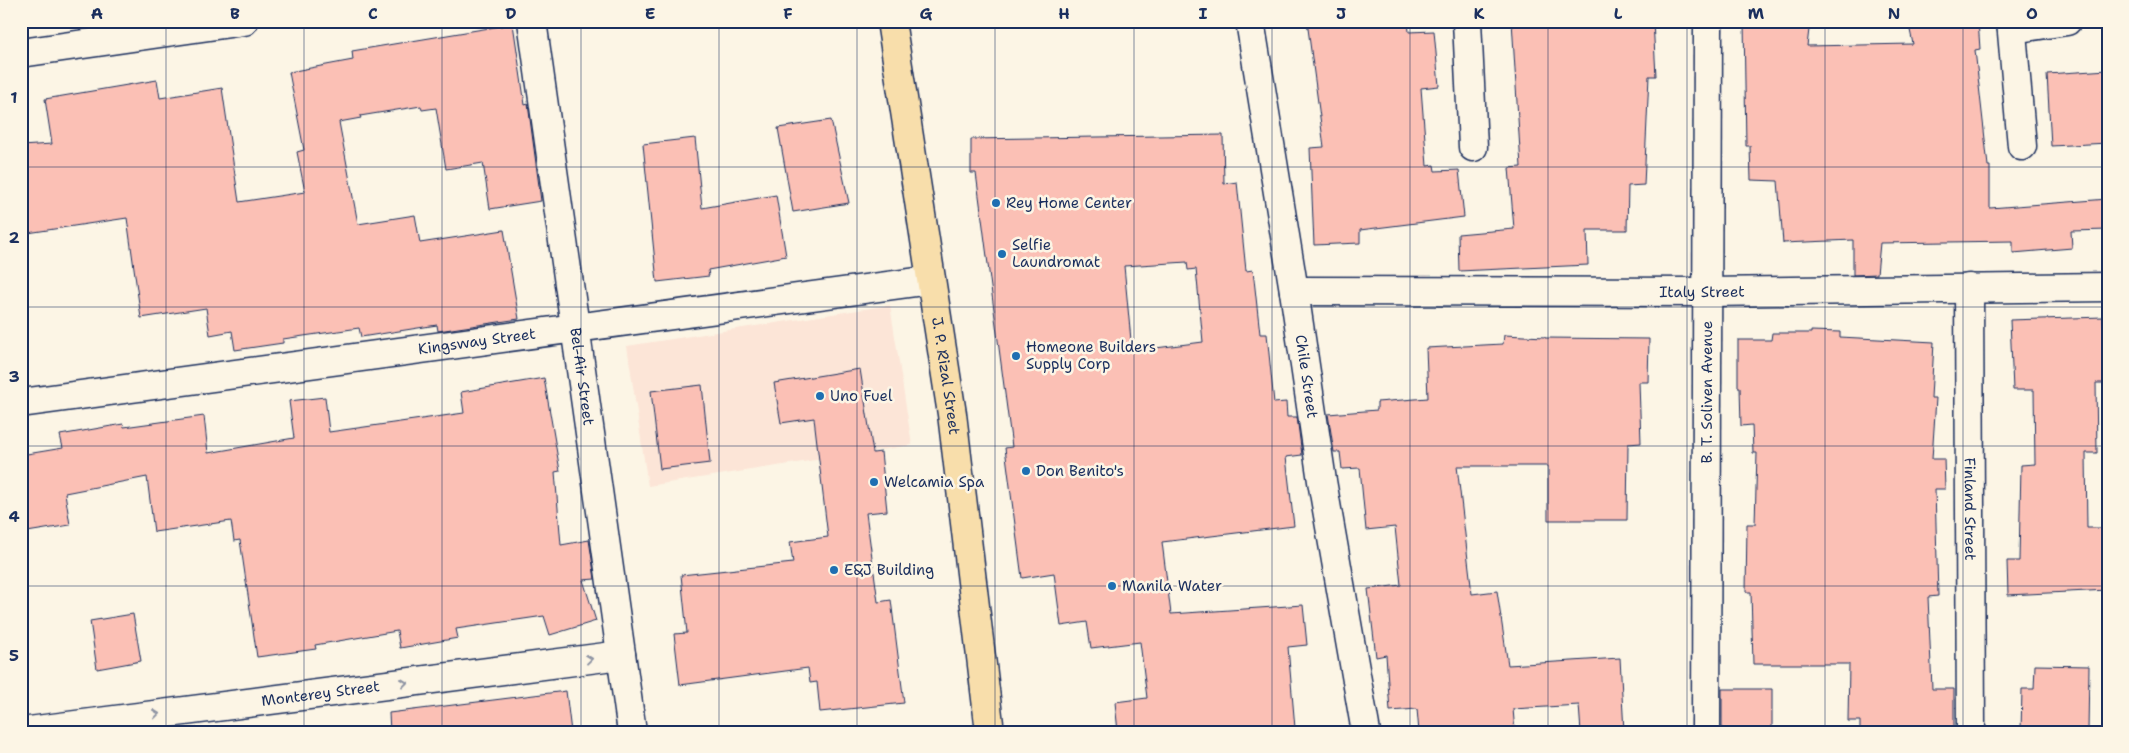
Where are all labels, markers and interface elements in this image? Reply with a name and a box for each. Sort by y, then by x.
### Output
text: A [91,3,103,24]
text: B [230,3,240,24]
text: C [368,3,378,24]
text: D [505,3,517,24]
text: E [645,3,655,24]
text: F [783,3,793,24]
text: G [920,3,933,24]
text: H [1058,3,1070,24]
text: I [1199,3,1208,24]
text: J [1336,3,1346,24]
text: K [1474,3,1485,24]
text: L [1614,3,1623,24]
text: M [1748,3,1765,24]
text: N [1888,3,1900,24]
text: O [2026,3,2038,24]
text: 1 [10,87,18,108]
place label: Rey Home Center [1006,193,1132,213]
marker: Rey Home Center [990,197,1002,209]
text: 2 [8,227,20,248]
place label: Selfie Laundromat [1012,235,1100,272]
marker: Selfie Laundromat [996,248,1008,260]
street label: Italy Street [1659,282,1745,302]
street label: J. P. Rizal Street [927,315,964,436]
street label: B. T. Soliven Avenue [1697,321,1717,463]
street label: Kingsway Street [417,324,537,359]
street label: Bel-Air Street [565,326,599,427]
street label: Chile Street [1291,333,1323,420]
place label: Homeone Builders Supply Corp [1026,337,1156,374]
marker: Homeone Builders Supply Corp [1010,350,1022,362]
text: 3 [8,366,20,387]
place label: Uno Fuel [830,386,893,406]
marker: Uno Fuel [814,390,826,402]
street label: Finland Street [1960,457,1980,561]
place label: Don Benito's [1036,461,1124,481]
marker: Don Benito's [1020,465,1032,477]
place label: Welcamia Spa [884,472,985,492]
marker: Welcamia Spa [868,476,880,488]
text: 4 [8,506,20,527]
place label: E&J Building [844,560,934,580]
marker: E&J Building [828,564,840,576]
place label: Manila Water [1122,576,1222,596]
marker: Manila Water [1106,580,1118,592]
text: 5 [9,645,19,666]
one-way arrow [585,654,593,665]
street label: Monterey Street [260,676,381,711]
one-way arrow [401,678,409,689]
one-way arrow [153,709,161,720]

